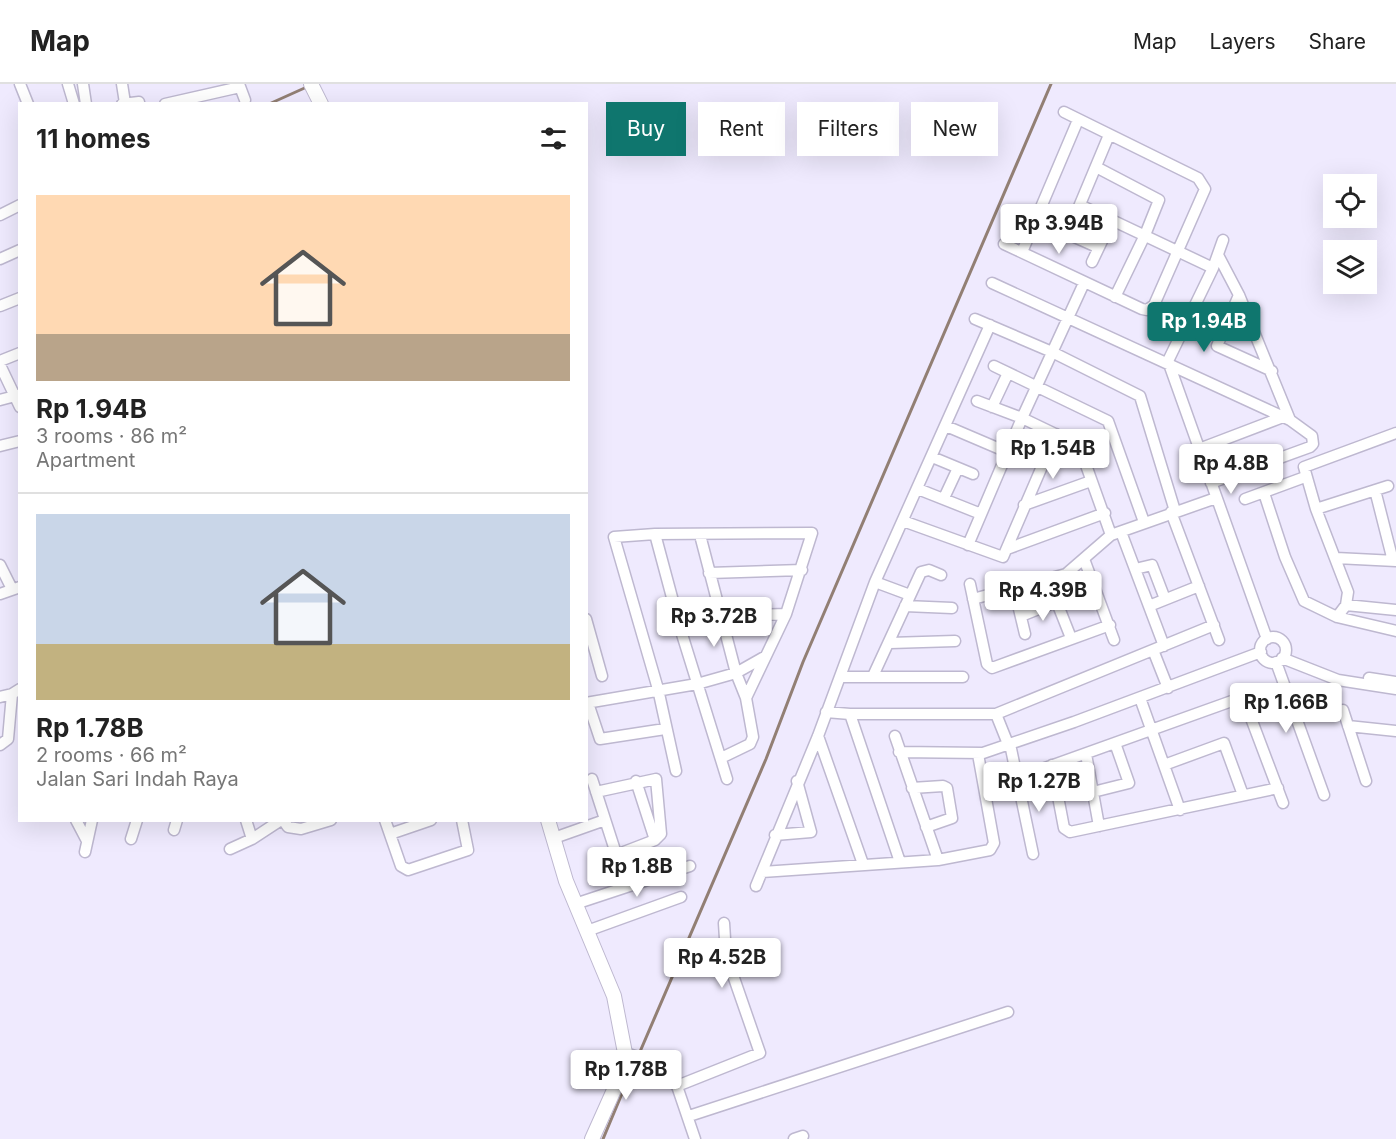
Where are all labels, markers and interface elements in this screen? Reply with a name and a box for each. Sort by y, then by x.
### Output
text: Map [30,24,90,58]
text: Map [1133,29,1177,54]
text: Layers [1210,29,1276,54]
text: Share [1309,29,1366,54]
chip: Buy [606,102,686,156]
chip: Rent [698,102,785,156]
chip: Filters [797,102,899,156]
chip: New [911,102,998,156]
icon: filters [537,122,570,155]
text: 11 homes [36,123,151,154]
map controls [1323,174,1377,294]
button: locate [1323,174,1377,228]
pin: Rp 3.94B [997,204,1121,255]
text: Rp 3.94B [1014,211,1104,235]
icon: home [249,234,357,342]
button: layers [1323,240,1377,294]
pin: Rp 1.94B [1142,302,1266,353]
text: Rp 1.94B [1161,309,1247,333]
text: Rp 1.94B [36,393,147,424]
text: 3 rooms · 86 m² [36,424,187,448]
pin: Rp 1.54B [991,429,1115,480]
text: Rp 1.54B [1010,436,1096,460]
pin: Rp 4.8B [1176,444,1286,495]
text: Apartment [36,448,135,472]
text: Rp 4.8B [1193,451,1269,475]
icon: home [249,553,357,661]
pin: Rp 4.39B [981,571,1105,622]
text: Rp 4.39B [999,578,1087,602]
pin: Rp 3.72B [652,597,776,648]
text: Rp 3.72B [671,604,757,628]
pin: Rp 1.66B [1224,683,1348,734]
text: Rp 1.66B [1244,690,1328,714]
text: Rp 1.78B [36,712,144,743]
text: 2 rooms · 66 m² [36,743,187,767]
pin: Rp 1.27B [977,762,1101,813]
text: Jalan Sari Indah Raya [36,767,239,791]
text: Rp 1.27B [997,769,1081,793]
pin: Rp 1.8B [582,847,692,898]
text: Rp 1.8B [601,854,673,878]
pin: Rp 4.52B [660,938,784,989]
text: Rp 4.52B [678,945,766,969]
pin: Rp 1.78B [564,1050,688,1101]
text: Rp 1.78B [585,1057,667,1081]

